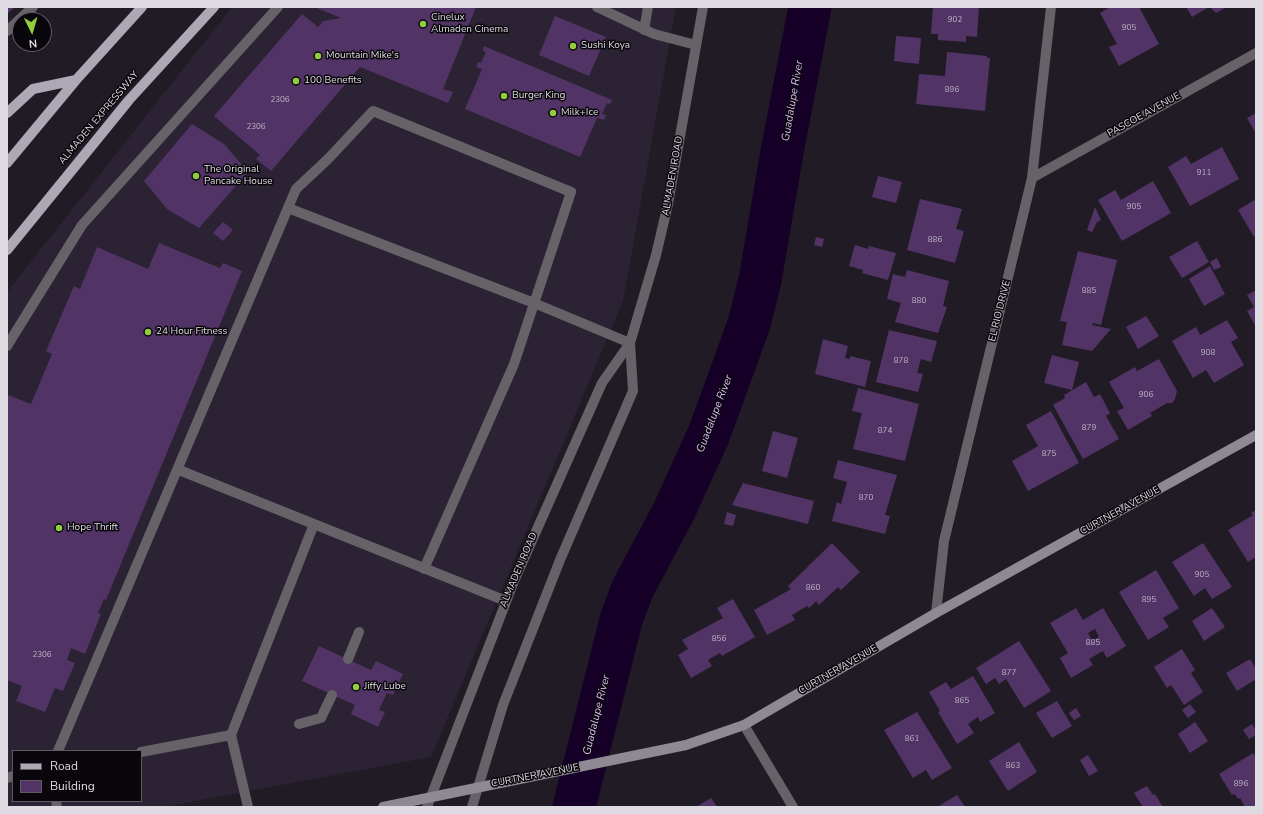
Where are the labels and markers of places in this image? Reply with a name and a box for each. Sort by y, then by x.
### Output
place label: Cinelux Almaden Cinema [431,12,508,36]
marker: Cinelux Almaden Cinema [418,19,428,29]
place label: Sushi Koya [581,40,630,52]
marker: Sushi Koya [568,41,578,51]
place label: Mountain Mike's [326,50,399,62]
marker: Mountain Mike's [313,51,323,61]
place label: 100 Benefits [304,75,362,87]
marker: 100 Benefits [291,76,301,86]
place label: Burger King [512,90,565,102]
marker: Burger King [499,91,509,101]
place label: Milk+Ice [561,107,598,119]
marker: Milk+Ice [548,108,558,118]
place label: The Original Pancake House [204,164,273,188]
marker: The Original Pancake House [191,171,201,181]
place label: 24 Hour Fitness [156,326,227,338]
marker: 24 Hour Fitness [143,327,153,337]
place label: Hope Thrift [67,522,118,534]
marker: Hope Thrift [54,523,64,533]
place label: Jiffy Lube [364,681,406,693]
marker: Jiffy Lube [351,682,361,692]

